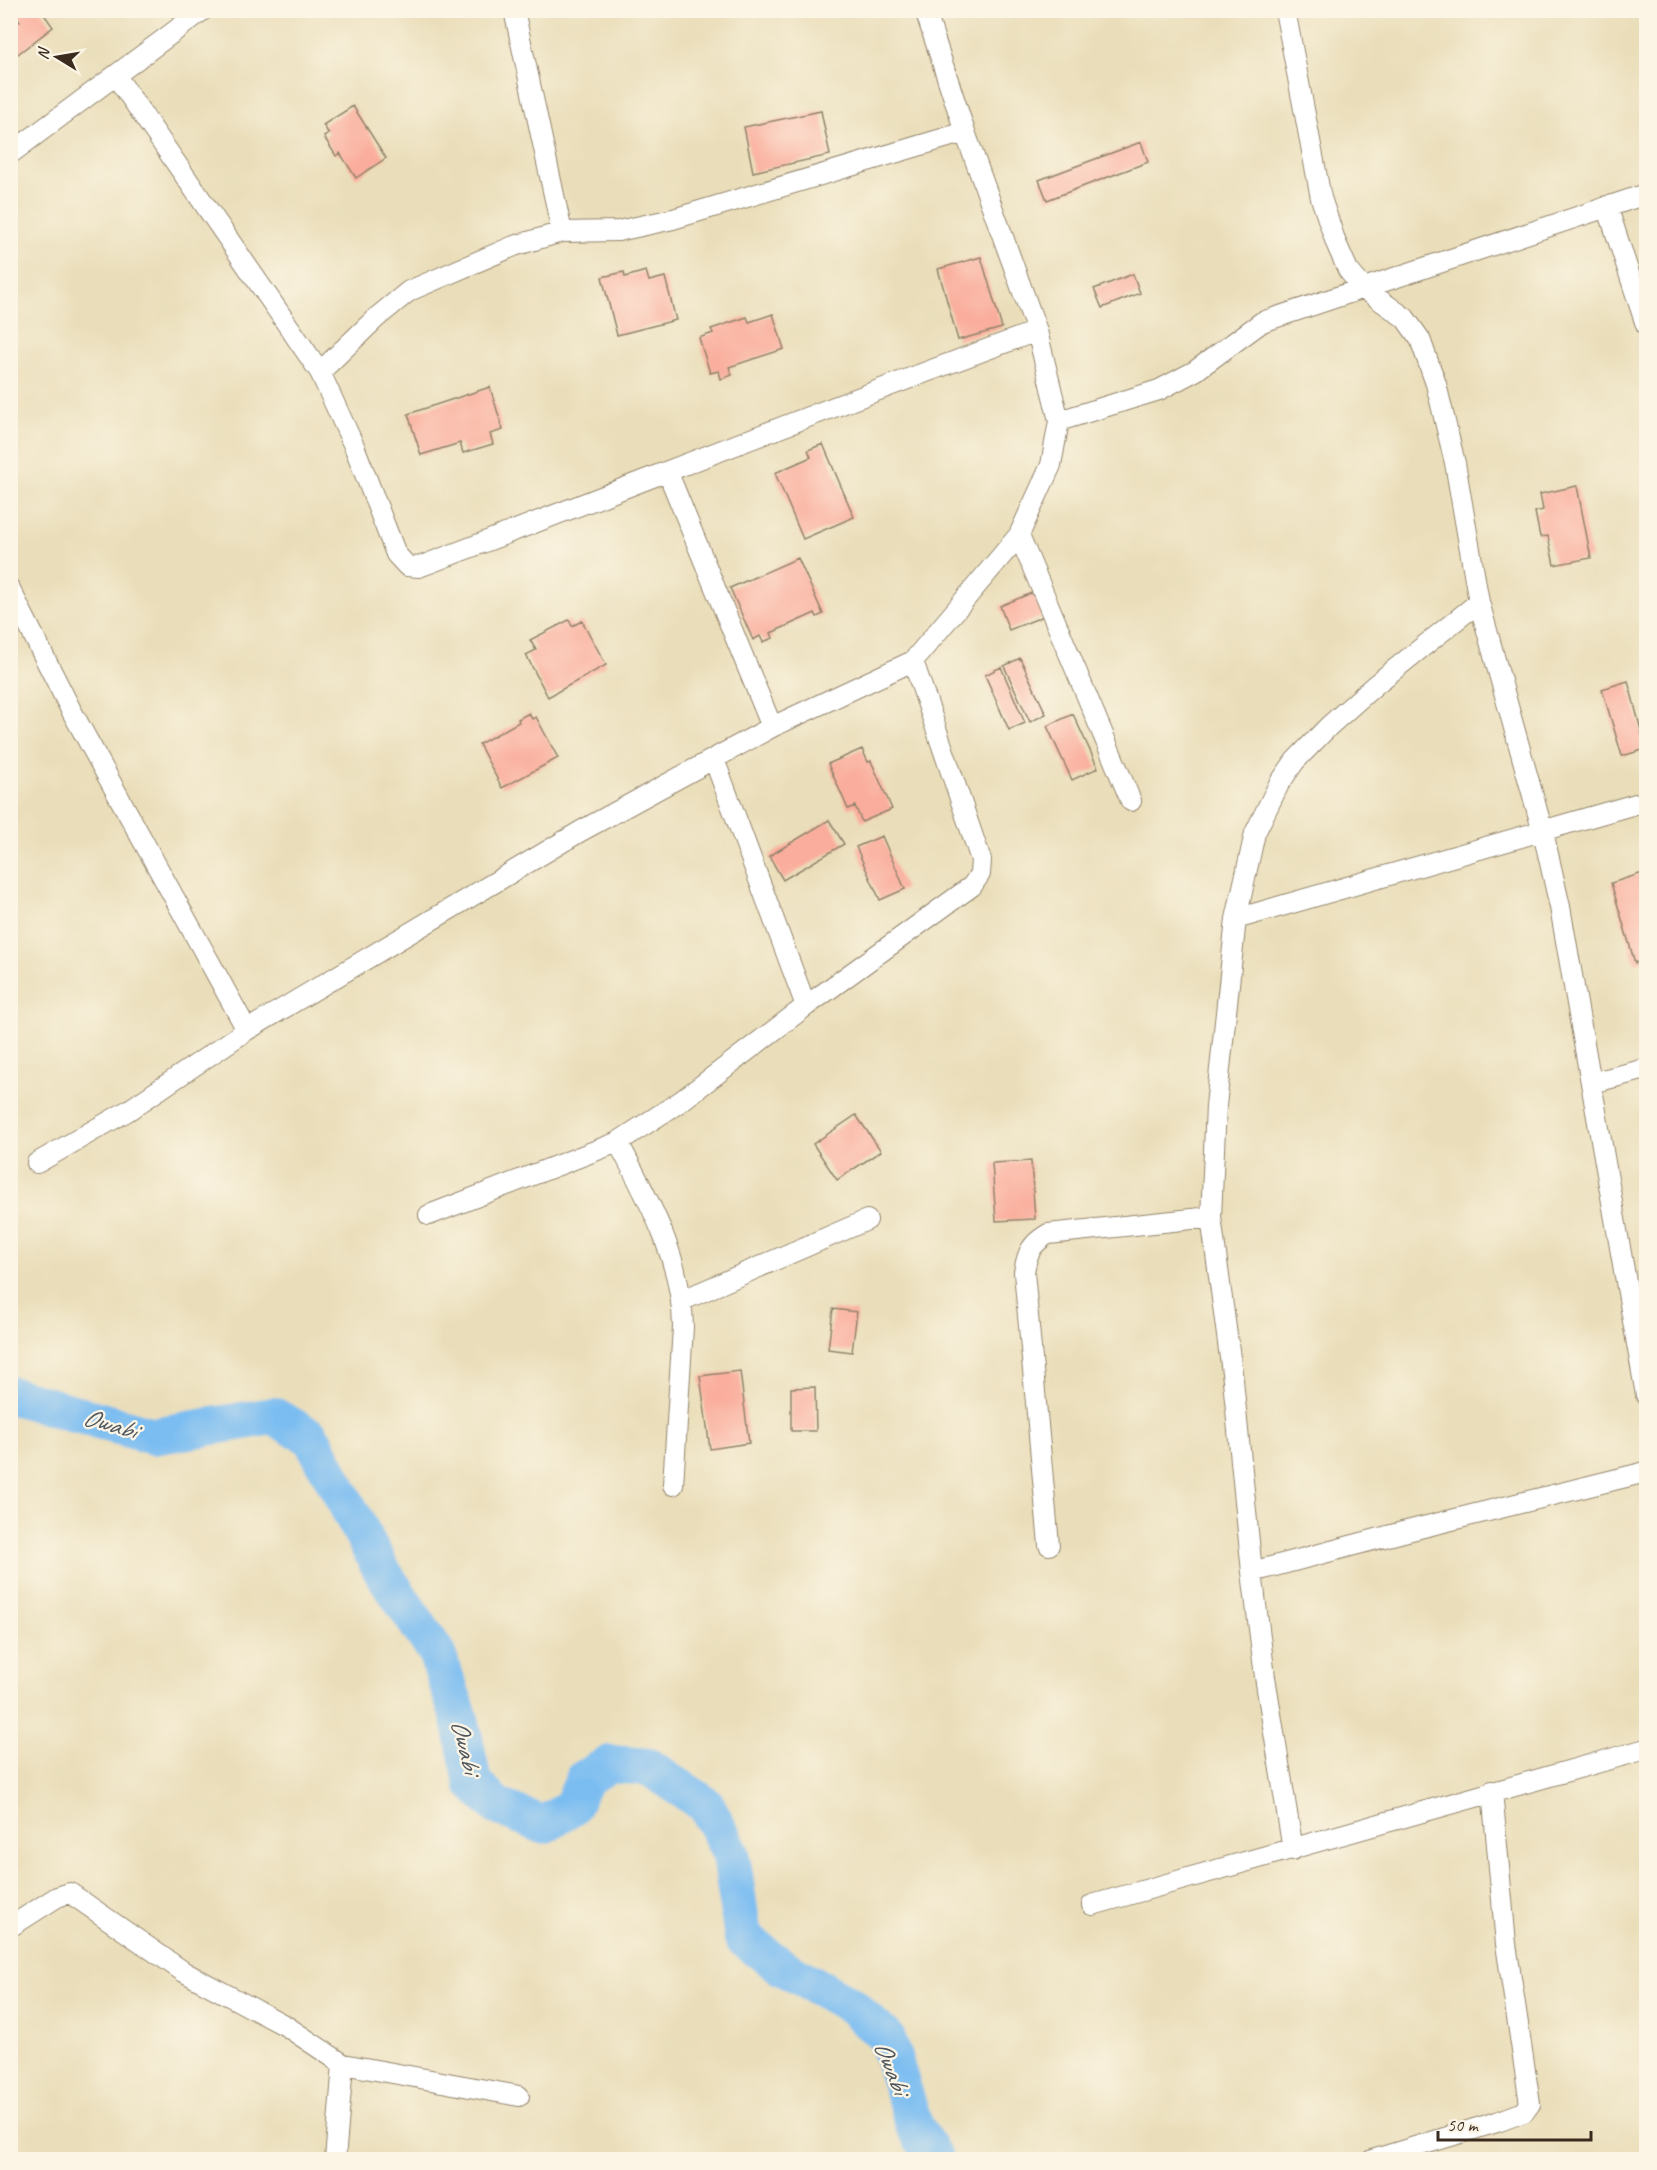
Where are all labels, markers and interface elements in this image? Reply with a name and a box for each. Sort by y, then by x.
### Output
north arrow [27,27,87,87]
text: N [32,45,55,61]
water label: Owabi [79,1400,146,1448]
water label: Owabi [443,1716,490,1782]
water label: Owabi [866,2036,919,2104]
scale bar [1438,2104,1591,2142]
text: 50 m [1447,2114,1480,2136]

